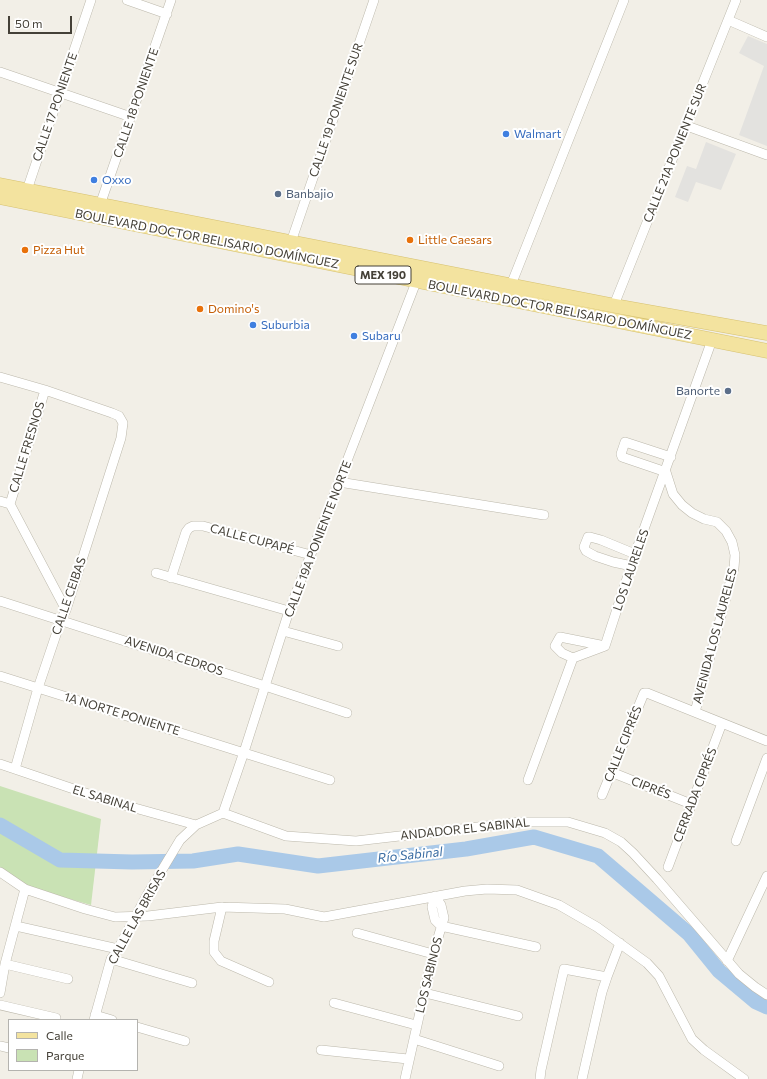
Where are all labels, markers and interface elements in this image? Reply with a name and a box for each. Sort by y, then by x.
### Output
scale bar [10,8,74,34]
text: 50 m [15,16,43,30]
street label: CALLE 19 PONIENTE SUR [306,41,366,179]
street label: CALLE 18 PONIENTE [110,46,162,160]
street label: CALLE 17 PONIENTE [30,51,80,163]
street label: CALLE 21A PONIENTE SUR [640,81,710,225]
place label: Walmart [514,127,561,141]
marker: Walmart [501,129,511,139]
place label: Oxxo [102,173,131,187]
marker: Oxxo [89,175,99,185]
place label: Banbajio [286,187,334,201]
marker: Banbajio [273,189,283,199]
street label: BOULEVARD DOCTOR BELISARIO DOMÍNGUEZ [74,206,340,272]
place label: Little Caesars [418,233,492,247]
marker: Little Caesars [405,235,415,245]
place label: Pizza Hut [33,243,85,257]
marker: Pizza Hut [20,245,30,255]
road number: MEX 190 [355,266,411,284]
street label: BOULEVARD DOCTOR BELISARIO DOMÍNGUEZ [427,277,693,343]
place label: Domino's [208,302,259,316]
marker: Domino's [195,304,205,314]
place label: Suburbia [261,318,310,332]
marker: Suburbia [248,320,258,330]
place label: Subaru [362,329,401,343]
marker: Subaru [349,331,359,341]
place label: Banorte [676,384,720,398]
marker: Banorte [723,386,733,396]
street label: CALLE FRESNOS [6,400,48,494]
street label: CALLE 19A PONIENTE NORTE [281,459,355,619]
street label: CALLE CUPAPÉ [208,521,296,557]
street label: LOS LAURELES [610,527,652,613]
street label: CALLE CEIBAS [49,555,89,637]
street label: AVENIDA LOS LAURELES [690,567,740,705]
street label: AVENIDA CEDROS [123,633,225,679]
street label: 1A NORTE PONIENTE [62,690,182,738]
street label: CALLE CIPRÉS [601,704,645,784]
street label: CERRADA CIPRÉS [670,746,720,844]
street label: CIPRÉS [629,774,673,802]
street label: EL SABINAL [71,782,139,816]
street label: ANDADOR EL SABINAL [400,815,530,843]
water label: Río Sabinal [377,844,443,866]
street label: CALLE LAS BRISAS [105,867,169,967]
street label: LOS SABINOS [413,935,445,1015]
legend [8,1019,138,1071]
text: Calle [46,1028,73,1042]
text: Parque [46,1048,84,1062]

